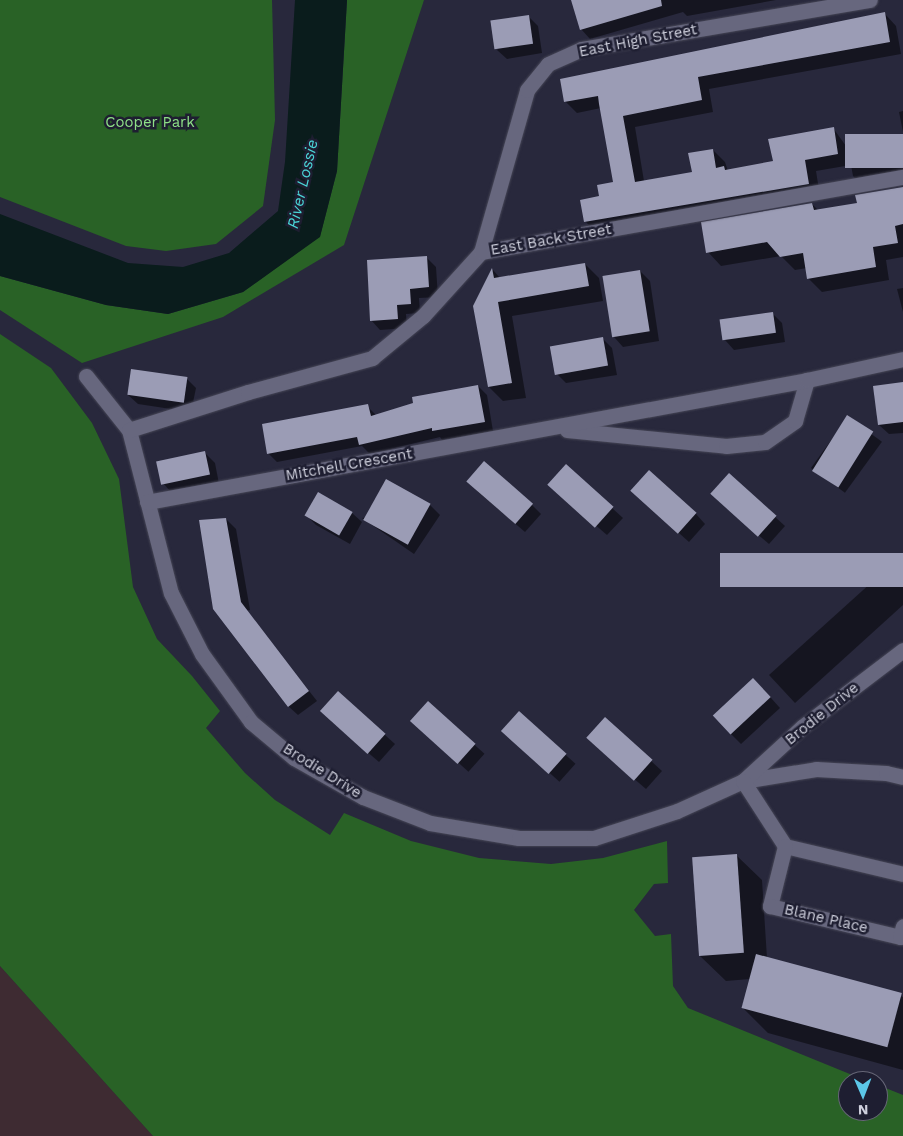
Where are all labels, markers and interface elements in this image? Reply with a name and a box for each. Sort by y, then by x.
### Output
street label: East High Street [577,21,699,61]
park label: Cooper Park [105,114,195,132]
water label: River Lossie [283,137,323,231]
street label: East Back Street [489,220,613,260]
street label: Mitchell Crescent [284,445,414,485]
street label: Brodie Drive [782,679,862,749]
street label: Brodie Drive [279,740,365,802]
street label: Blane Place [782,901,870,937]
north arrow [838,1071,888,1121]
text: N [858,1102,869,1118]

